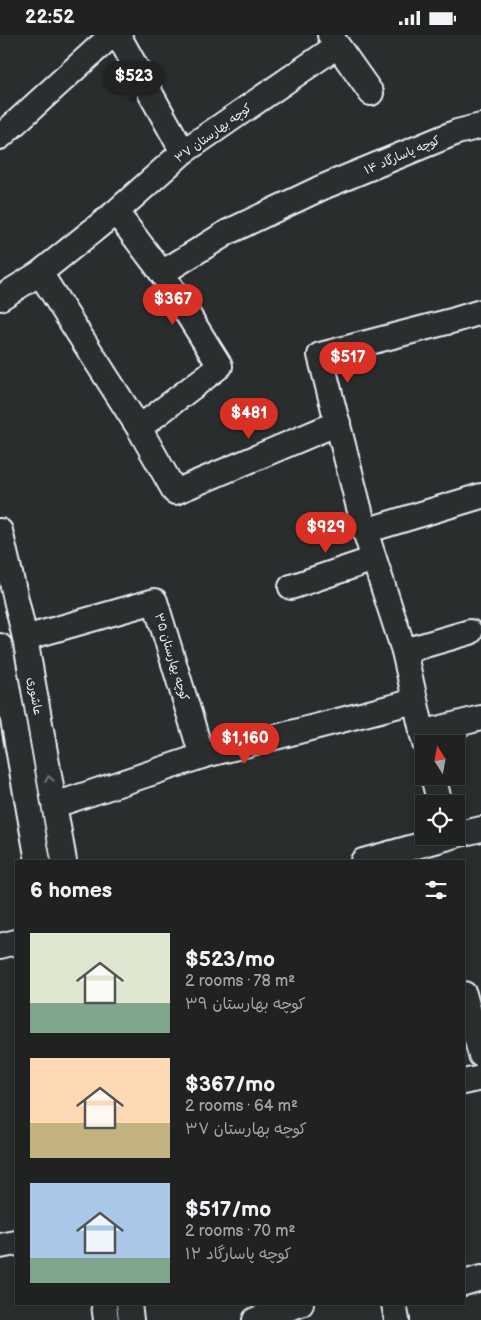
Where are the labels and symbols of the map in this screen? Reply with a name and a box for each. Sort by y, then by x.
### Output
pin: $523 [104,61,164,103]
street label: کوچه بهارستان ۳۷ [172,100,255,166]
street label: کوچه پاسارگاد ۱۴ [362,133,442,178]
pin: $367 [143,283,203,326]
pin: $517 [318,341,378,384]
pin: $481 [219,397,279,440]
pin: $929 [296,511,356,554]
street label: کوچه بهارستان ۳۵ [151,611,192,703]
street label: عاشوری [24,676,45,716]
pin: $1,160 [204,723,286,765]
north arrow [415,735,465,785]
one-way arrow [45,774,55,783]

